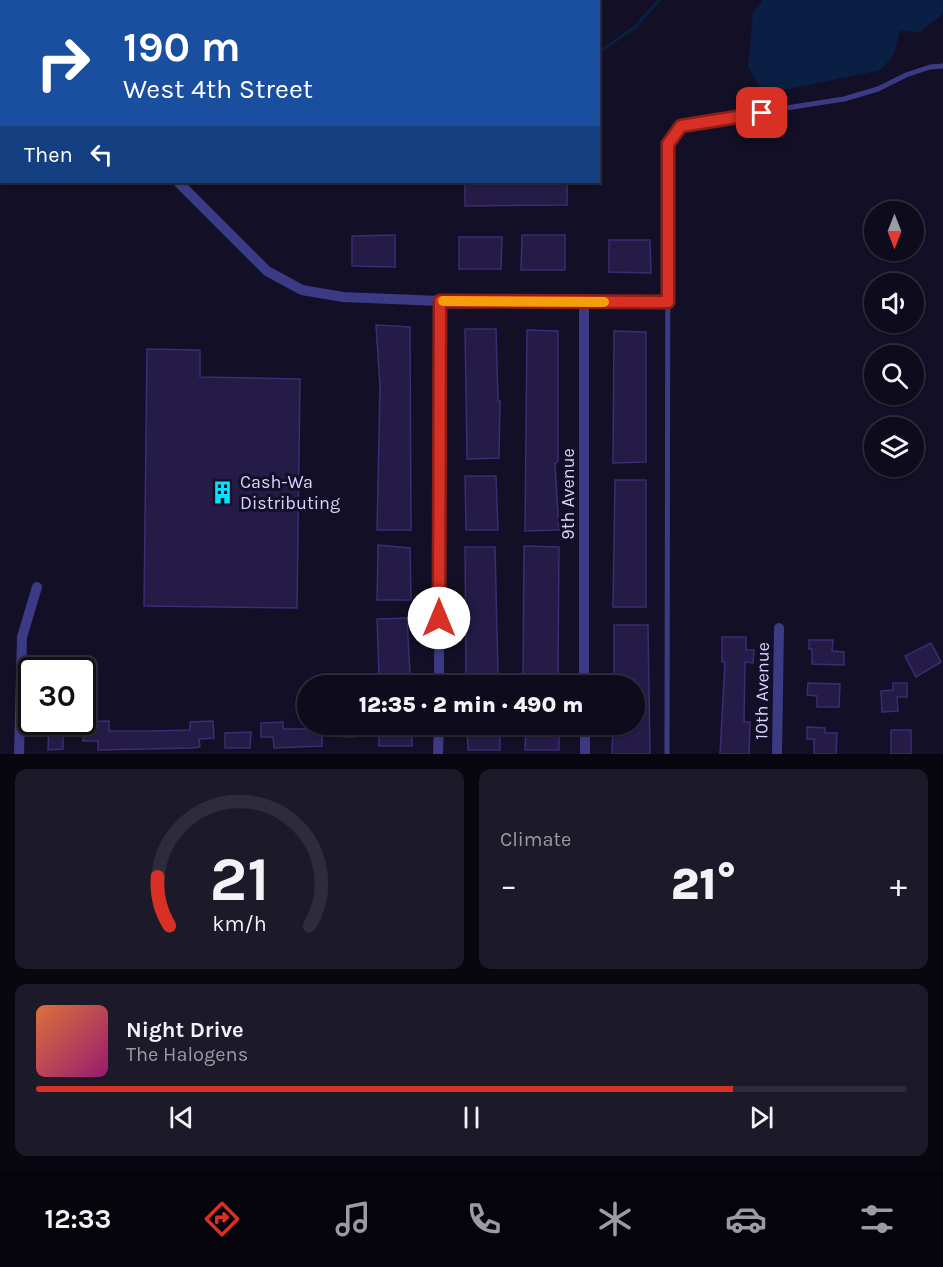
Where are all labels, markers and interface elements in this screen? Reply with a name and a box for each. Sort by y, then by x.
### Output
text: 190 m [123,22,241,72]
icon: right [24,24,102,102]
text: West 4th Street [123,73,313,105]
pin [736,87,787,138]
icon: arrive [745,96,778,129]
icon: left [85,138,118,171]
text: Then [24,142,73,168]
north arrow [864,201,924,261]
map controls [864,201,924,477]
button: sound [864,273,924,333]
button: search [864,345,924,405]
button: layers [864,417,924,477]
street label: 9th Avenue [557,448,579,540]
place label: Cash-Wa Distributing [240,471,340,514]
building icon: Cash-Wa Distributing [209,479,235,505]
position arrow [407,586,471,650]
street label: 10th Avenue [750,642,774,740]
speed limit sign: 30 [18,657,96,735]
text: 12:35 · 2 min · 490 m [359,692,583,718]
text: Climate [500,828,571,851]
text: 21 [209,843,269,916]
text: 21° [671,858,736,910]
text: − [500,866,517,904]
text: + [890,866,907,904]
text: km/h [212,911,267,936]
text: Night Drive [126,1017,244,1043]
text: The Halogens [126,1043,248,1066]
icon: previous [165,1101,198,1134]
icon: pause [455,1101,488,1134]
icon: next [745,1101,778,1134]
icon: directions [201,1198,243,1240]
icon: music [332,1198,374,1240]
icon: phone [463,1198,505,1240]
icon: climate [594,1198,636,1240]
icon: car [725,1198,767,1240]
icon: filters [856,1198,898,1240]
text: 12:33 [45,1203,111,1235]

